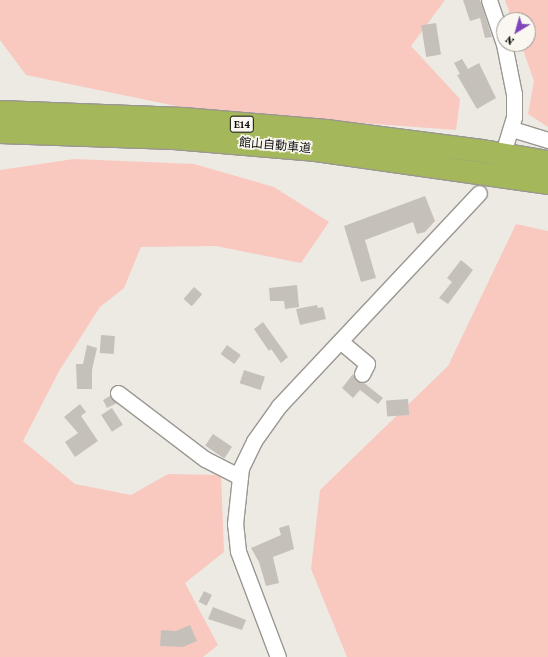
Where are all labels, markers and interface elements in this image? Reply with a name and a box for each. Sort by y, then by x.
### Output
north arrow [496,12,536,52]
text: N [503,34,516,48]
road number: E14 [229,115,255,133]
street label: 館山自動車道 [239,136,311,156]

